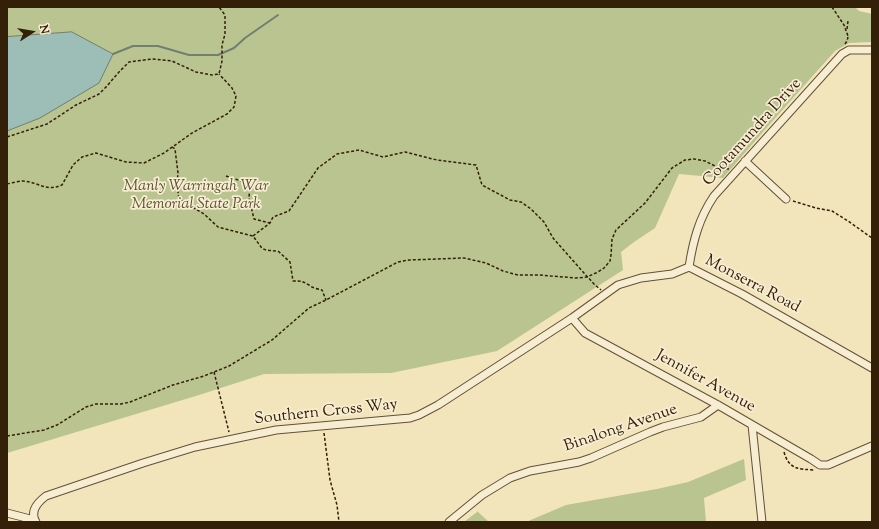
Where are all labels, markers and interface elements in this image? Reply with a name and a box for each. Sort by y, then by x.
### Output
north arrow [12,12,52,52]
text: N [35,24,52,35]
street label: Cootamundra Drive [700,75,806,191]
park label: Manly Warringah War Memorial State Park [123,177,269,215]
street label: Monserra Road [701,252,803,318]
street label: Jennifer Avenue [652,347,758,417]
street label: Southern Cross Way [253,396,399,430]
street label: Binalong Avenue [562,401,680,457]

